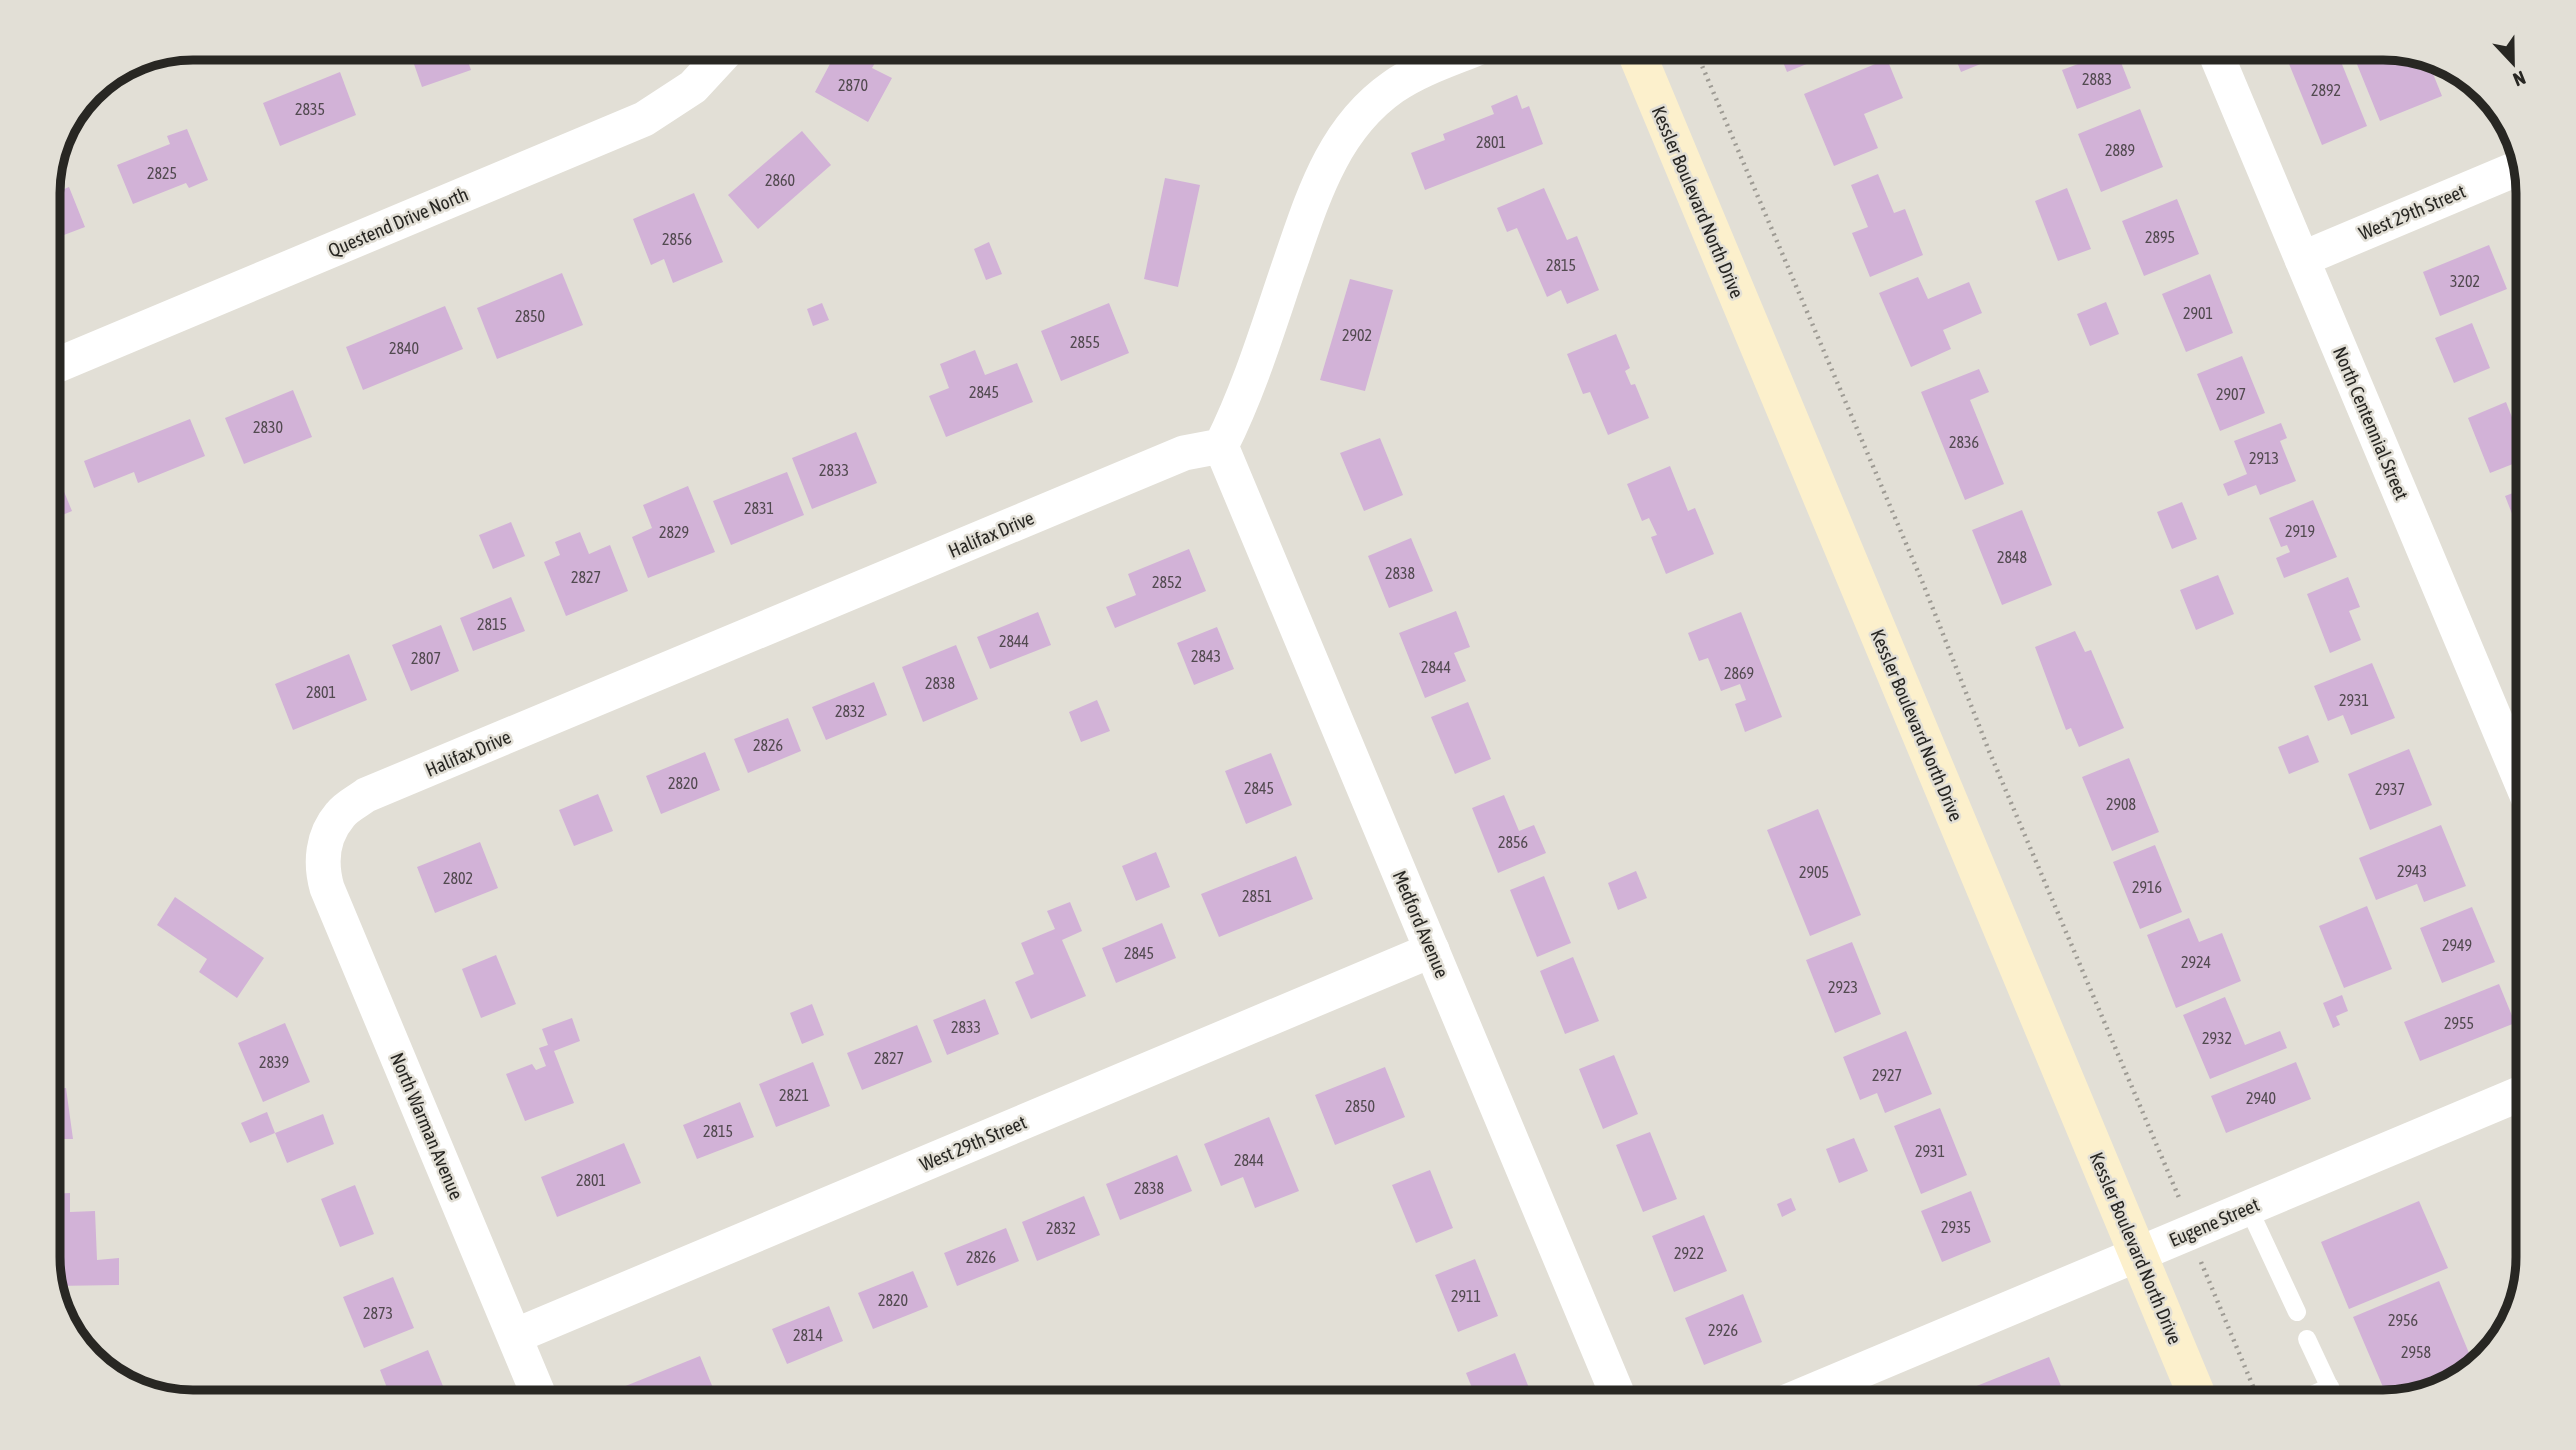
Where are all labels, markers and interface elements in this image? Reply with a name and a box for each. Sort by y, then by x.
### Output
north arrow [2478,28,2548,98]
text: N [2510,66,2529,91]
house number: 2883 [2082,70,2112,88]
house number: 2870 [838,76,868,94]
house number: 2892 [2311,81,2341,99]
house number: 2835 [295,100,325,118]
street label: Kessler Boulevard North Drive [1648,103,1748,301]
house number: 2801 [1476,133,1506,151]
house number: 2889 [2105,141,2135,159]
house number: 2825 [147,164,177,182]
house number: 2860 [765,171,795,189]
street label: West 29th Street [2355,180,2469,244]
street label: Questend Drive North [325,183,471,261]
house number: 2895 [2145,228,2175,246]
house number: 2856 [662,230,692,248]
house number: 2815 [1546,256,1576,274]
house number: 3202 [2450,272,2480,290]
house number: 2901 [2183,304,2213,322]
house number: 2850 [515,307,545,325]
house number: 2902 [1342,326,1372,344]
house number: 2855 [1070,333,1100,351]
house number: 2840 [389,339,419,357]
street label: North Centennial Street [2329,343,2413,503]
house number: 2845 [969,383,999,401]
house number: 2907 [2216,385,2246,403]
house number: 2830 [253,418,283,436]
house number: 2836 [1949,433,1979,451]
house number: 2913 [2249,449,2279,467]
house number: 2833 [819,461,849,479]
house number: 2831 [744,499,774,517]
street label: Halifax Drive [945,506,1037,562]
house number: 2919 [2285,522,2315,540]
house number: 2829 [659,523,689,541]
house number: 2848 [1997,548,2027,566]
house number: 2838 [1385,564,1415,582]
house number: 2827 [571,568,601,586]
house number: 2852 [1152,573,1182,591]
house number: 2815 [477,615,507,633]
street label: Kessler Boulevard North Drive [1867,626,1967,824]
house number: 2844 [999,632,1029,650]
house number: 2843 [1191,647,1221,665]
house number: 2807 [411,649,441,667]
house number: 2844 [1421,658,1451,676]
house number: 2869 [1724,664,1754,682]
house number: 2838 [925,674,955,692]
house number: 2801 [306,683,336,701]
house number: 2931 [2339,691,2369,709]
house number: 2832 [835,702,865,720]
street label: Halifax Drive [422,725,514,781]
house number: 2826 [753,736,783,754]
house number: 2820 [668,774,698,792]
house number: 2845 [1244,779,1274,797]
house number: 2937 [2375,780,2405,798]
house number: 2908 [2106,795,2136,813]
house number: 2856 [1498,833,1528,851]
house number: 2943 [2397,862,2427,880]
house number: 2905 [1799,863,1829,881]
street label: Medford Avenue [1389,867,1453,981]
house number: 2802 [443,869,473,887]
house number: 2916 [2132,878,2162,896]
house number: 2851 [1242,887,1272,905]
house number: 2949 [2442,936,2472,954]
house number: 2845 [1124,944,1154,962]
house number: 2924 [2181,953,2211,971]
house number: 2923 [1828,978,1858,996]
house number: 2955 [2444,1014,2474,1032]
house number: 2833 [951,1018,981,1036]
house number: 2932 [2202,1029,2232,1047]
street label: North Warman Avenue [386,1049,468,1203]
house number: 2827 [874,1049,904,1067]
house number: 2839 [259,1053,289,1071]
house number: 2927 [1872,1066,1902,1084]
house number: 2821 [779,1086,809,1104]
house number: 2940 [2246,1089,2276,1107]
house number: 2850 [1345,1097,1375,1115]
street label: West 29th Street [916,1111,1030,1175]
house number: 2815 [703,1122,733,1140]
house number: 2931 [1915,1142,1945,1160]
street label: Kessler Boulevard North Drive [2086,1149,2186,1347]
house number: 2844 [1234,1151,1264,1169]
house number: 2801 [576,1171,606,1189]
house number: 2838 [1134,1179,1164,1197]
street label: Eugene Street [2166,1193,2262,1251]
house number: 2935 [1941,1218,1971,1236]
house number: 2832 [1046,1219,1076,1237]
house number: 2922 [1674,1244,1704,1262]
house number: 2826 [966,1248,996,1266]
house number: 2911 [1451,1287,1481,1305]
house number: 2820 [878,1291,908,1309]
house number: 2873 [363,1304,393,1322]
house number: 2956 [2388,1311,2418,1329]
house number: 2926 [1708,1321,1738,1339]
house number: 2814 [793,1326,823,1344]
house number: 2958 [2401,1343,2431,1361]

